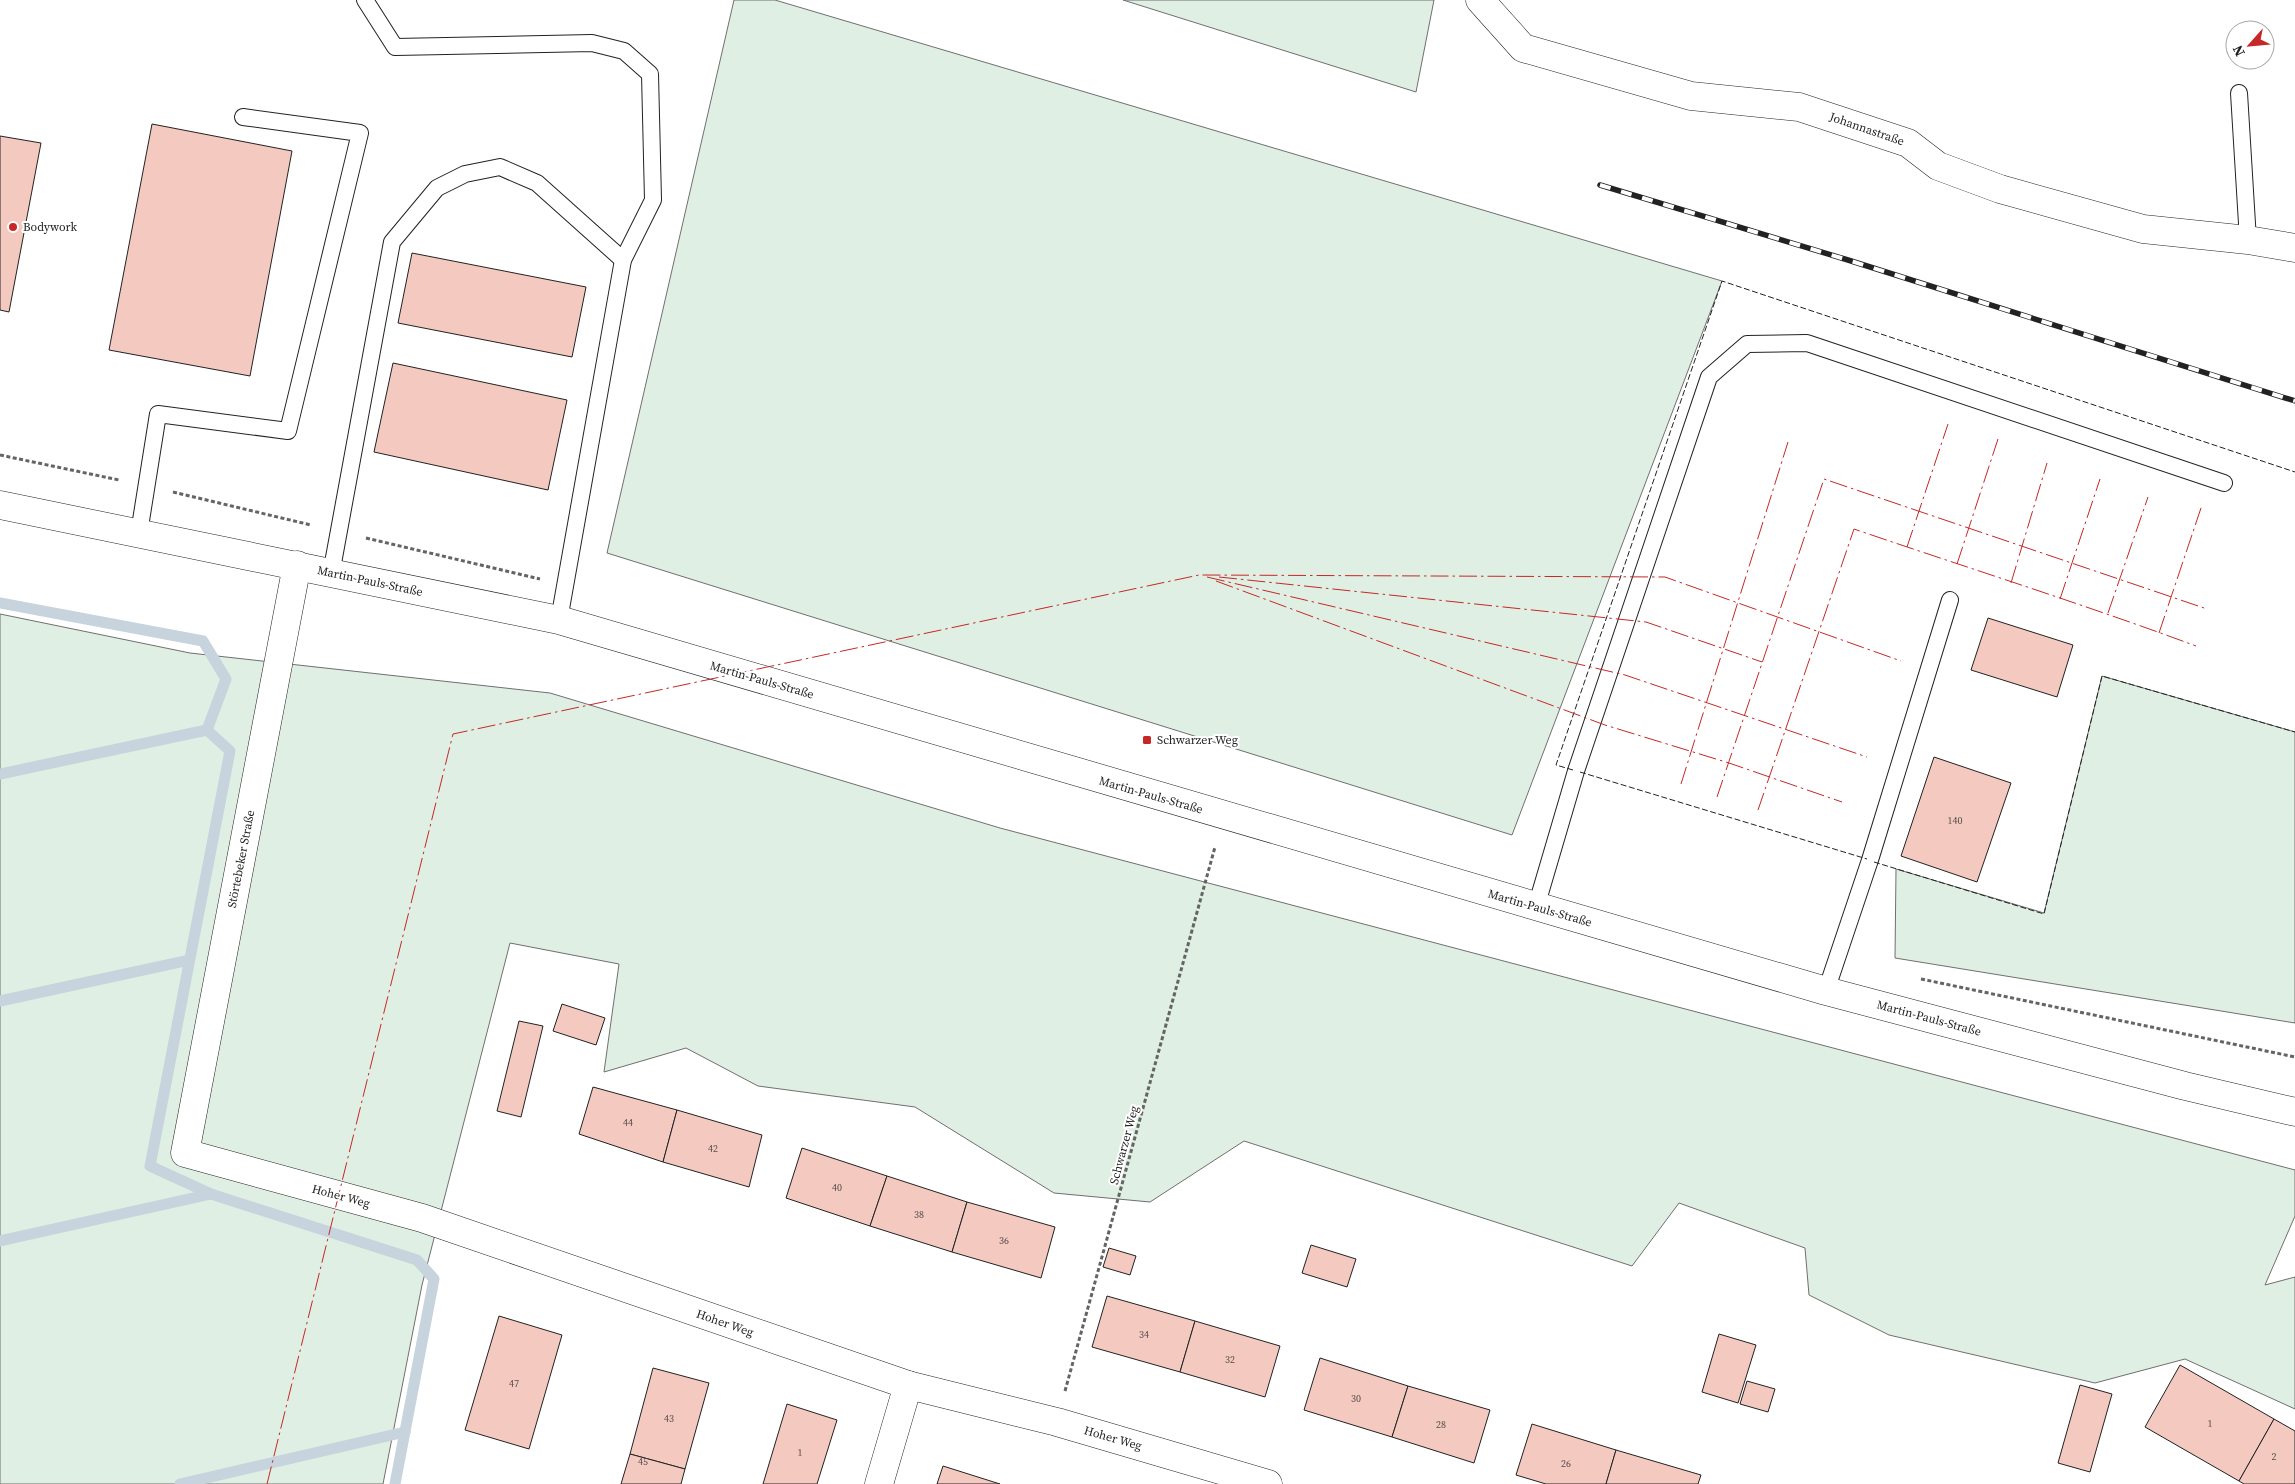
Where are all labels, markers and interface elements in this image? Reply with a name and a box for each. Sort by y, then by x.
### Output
north arrow [2225,20,2275,70]
text: N [2227,42,2250,60]
street label: Johannastraße [1827,108,1906,149]
place label: Bodywork [23,219,78,235]
marker: Bodywork [7,221,19,233]
street label: Martin-Pauls-Straße [316,562,424,600]
street label: Martin-Pauls-Straße [708,658,816,702]
place label: Schwarzer Weg [1157,732,1238,748]
marker: Schwarzer Weg [1141,734,1153,746]
street label: Martin-Pauls-Straße [1097,773,1205,817]
street label: Störtebeker Straße [224,809,258,909]
house number: 140 [1948,814,1963,827]
street label: Martin-Pauls-Straße [1486,886,1594,930]
street label: Martin-Pauls-Straße [1875,996,1983,1040]
street label: Schwarzer Weg [1106,1104,1142,1186]
house number: 44 [623,1116,633,1129]
house number: 42 [708,1142,718,1155]
street label: Hoher Weg [310,1181,372,1211]
house number: 40 [832,1181,842,1194]
house number: 38 [914,1208,924,1221]
house number: 36 [999,1234,1009,1247]
street label: Hoher Weg [694,1306,756,1340]
house number: 34 [1139,1328,1149,1341]
house number: 32 [1225,1353,1235,1366]
house number: 47 [509,1377,519,1390]
house number: 30 [1351,1392,1361,1405]
house number: 43 [664,1412,674,1425]
house number: 1 [2208,1417,2213,1430]
house number: 28 [1436,1418,1446,1431]
street label: Hoher Weg [1082,1422,1144,1454]
house number: 1 [798,1446,803,1459]
house number: 2 [2272,1450,2277,1463]
house number: 45 [638,1455,648,1468]
house number: 26 [1561,1457,1571,1470]

